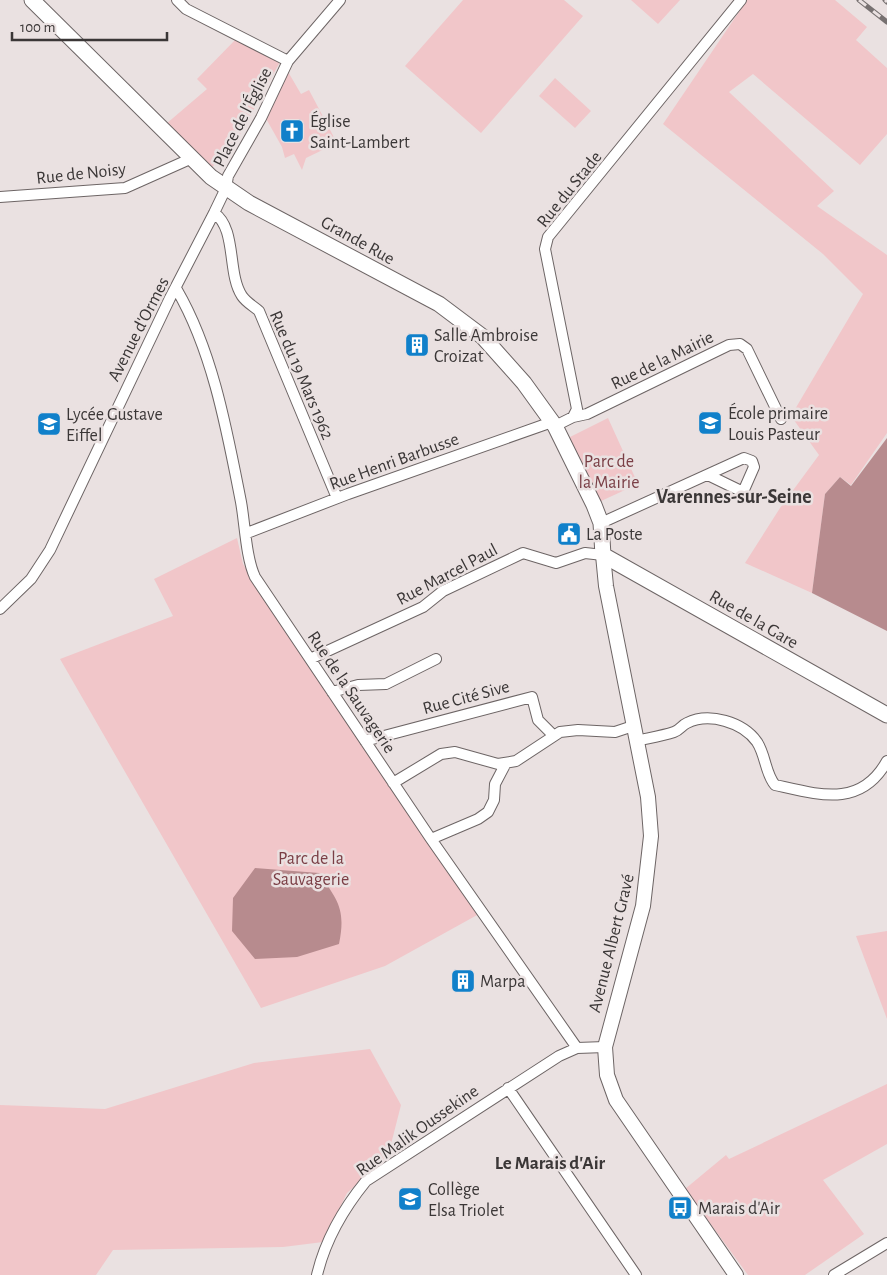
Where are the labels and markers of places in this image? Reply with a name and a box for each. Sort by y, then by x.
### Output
place label: Église Saint-Lambert [310,110,410,152]
church icon: Église Saint-Lambert [279,118,305,144]
place label: Salle Ambroise Croizat [434,327,538,366]
building icon: Salle Ambroise Croizat [404,332,430,358]
place label: École primaire Louis Pasteur [728,402,828,444]
place label: Lycée Gustave Eiffel [66,406,163,445]
school or university icon: École primaire Louis Pasteur [697,410,723,436]
school or university icon: Lycée Gustave Eiffel [36,411,62,437]
public building icon: La Poste [556,521,582,547]
place label: La Poste [586,526,643,544]
building icon: Marpa [450,968,476,994]
place label: Marpa [480,973,525,991]
place label: Collège Elsa Triolet [428,1181,504,1220]
school or university icon: Collège Elsa Triolet [397,1186,423,1212]
bus stop icon: Marais d'Air [667,1195,693,1221]
place label: Marais d'Air [698,1200,780,1218]

